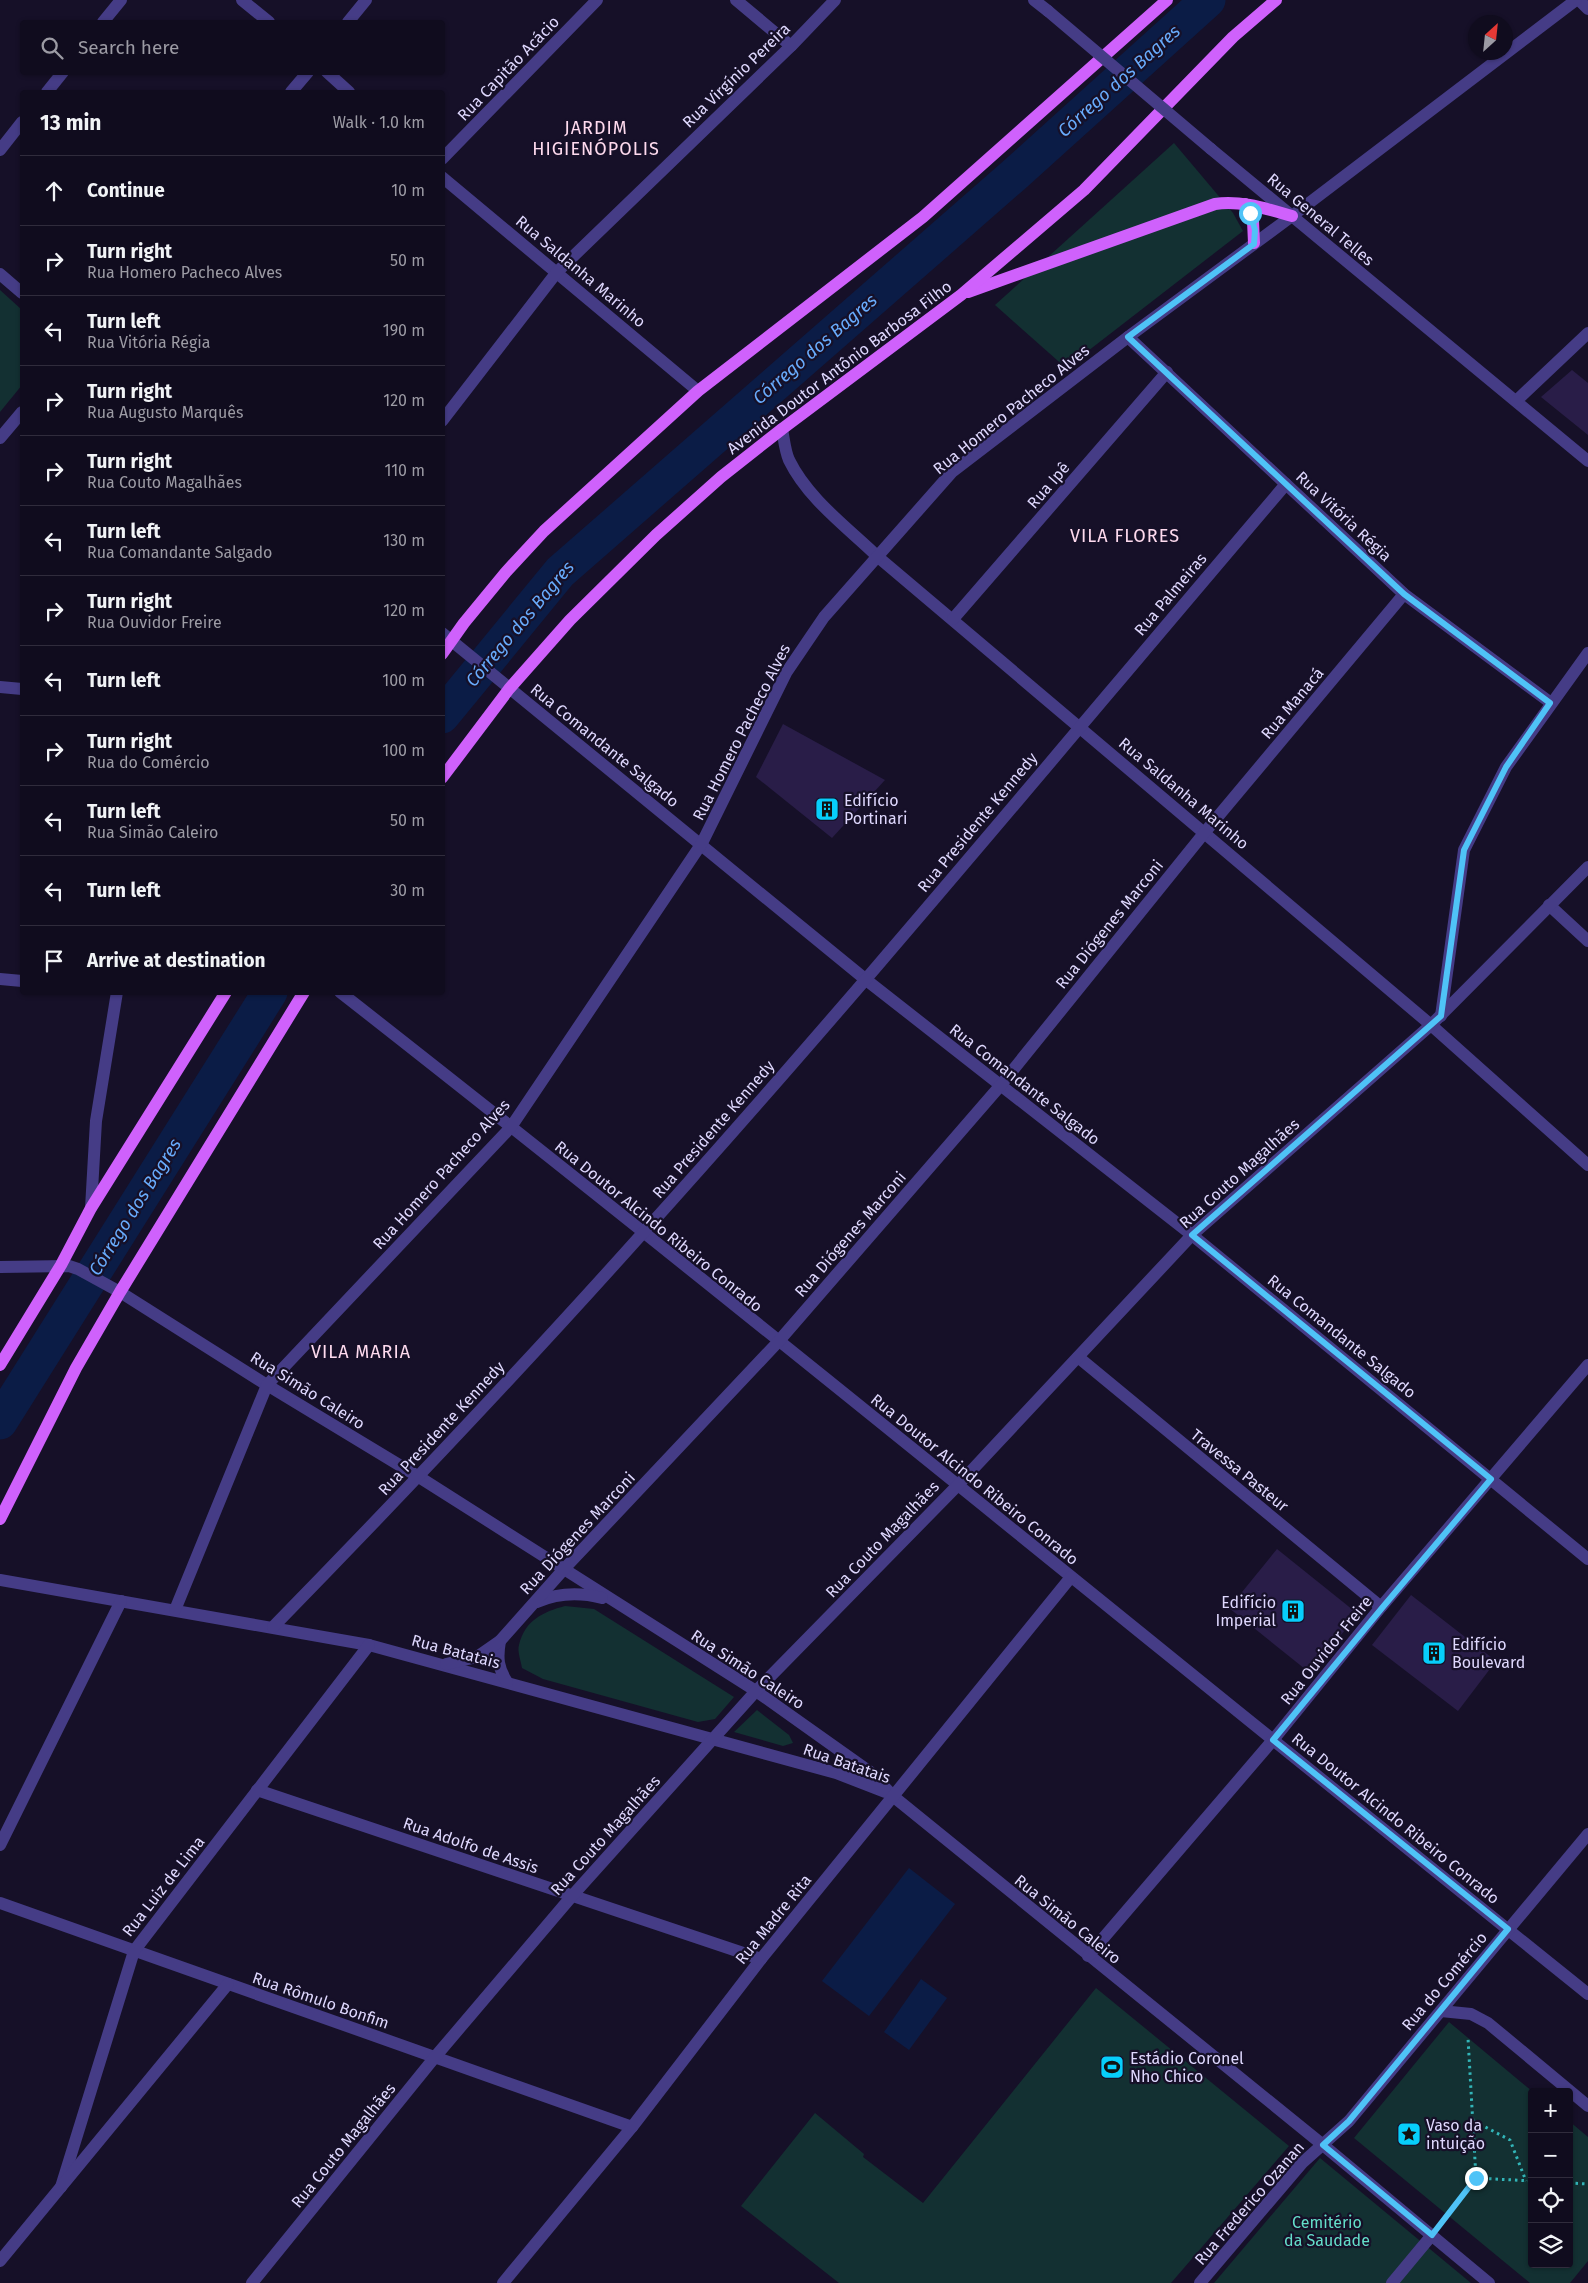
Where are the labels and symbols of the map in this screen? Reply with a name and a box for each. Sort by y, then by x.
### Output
street label: Rua Capitão Acácio [453,12,563,125]
north arrow [1468,15,1513,60]
street label: Rua Virgínio Pereira [679,19,794,132]
water label: Córrego dos Bagres [1053,20,1185,142]
district label: JARDIM HIGIENÓPOLIS [532,117,660,160]
street label: Rua General Telles [1263,169,1378,270]
route start [1239,202,1262,225]
street label: Rua Saldanha Marinho [512,211,649,331]
street label: Avenida Doutor Antônio Barbosa Filho [723,277,955,458]
water label: Córrego dos Bagres [748,289,882,409]
street label: Rua Homero Pacheco Alves [929,341,1093,478]
street label: Rua Ipê [1023,458,1074,512]
street label: Rua Vitória Régia [1292,467,1395,565]
district label: VILA FLORES [1070,525,1180,547]
street label: Rua Palmeiras [1130,549,1210,640]
water label: Córrego dos Bagres [461,557,579,691]
street label: Rua Homero Pacheco Alves [689,641,794,824]
street label: Rua Manacá [1257,664,1328,743]
street label: Rua Comandante Salgado [527,680,683,811]
street label: Rua Saldanha Marinho [1115,733,1252,853]
street label: Rua Presidente Kennedy [913,749,1041,896]
place label: Edifício Portinari [844,791,907,828]
building icon: Edifício Portinari [814,796,840,822]
street label: Rua Diógenes Marconi [1052,856,1167,993]
street label: Rua Comandante Salgado [946,1020,1104,1149]
street label: Rua Presidente Kennedy [648,1056,778,1202]
street label: Rua Homero Pacheco Alves [369,1095,514,1253]
street label: Rua Couto Magalhães [1175,1114,1303,1232]
water label: Córrego dos Bagres [84,1134,186,1280]
street label: Rua Doutor Alcindo Ribeiro Conrado [551,1137,766,1316]
street label: Rua Diógenes Marconi [791,1168,910,1301]
street label: Rua Comandante Salgado [1264,1271,1420,1402]
district label: VILA MARIA [311,1341,411,1363]
street label: Rua Simão Caleiro [247,1348,368,1433]
street label: Rua Presidente Kennedy [374,1357,509,1499]
street label: Rua Doutor Alcindo Ribeiro Conrado [867,1390,1082,1569]
street label: Travessa Pasteur [1187,1425,1293,1516]
street label: Rua Diógenes Marconi [516,1468,639,1598]
street label: Rua Couto Magalhães [822,1477,943,1602]
street label: Rua Ouvidor Freire [1277,1592,1376,1709]
place label: Edifício Imperial [1215,1593,1276,1630]
building icon: Edifício Imperial [1280,1598,1306,1624]
street label: Rua Simão Caleiro [687,1626,808,1713]
street label: Rua Batatais [409,1631,502,1672]
place label: Edifício Boulevard [1452,1635,1525,1672]
building icon: Edifício Boulevard [1421,1640,1447,1666]
street label: Rua Doutor Alcindo Ribeiro Conrado [1288,1729,1503,1908]
street label: Rua Batatais [801,1740,893,1787]
street label: Rua Couto Magalhães [546,1771,664,1899]
street label: Rua Adolfo de Assis [401,1813,541,1878]
street label: Rua Luiz de Lima [118,1832,208,1940]
street label: Rua Madre Rita [731,1871,815,1968]
street label: Rua Simão Caleiro [1011,1871,1125,1968]
street label: Rua do Comércio [1398,1928,1491,2034]
street label: Rua Rômulo Bonfim [250,1968,392,2033]
place label: Estádio Coronel Nho Chico [1130,2049,1244,2086]
sports icon: Estádio Coronel Nho Chico [1099,2054,1125,2080]
street label: Rua Couto Magalhães [287,2079,400,2211]
place label: Vaso da intuição [1426,2116,1485,2154]
place icon: Vaso da intuição [1396,2121,1422,2147]
street label: Rua Frederico Ozanan [1191,2138,1308,2269]
route end [1465,2167,1488,2190]
park label: Cemitério da Saudade [1284,2213,1370,2250]

